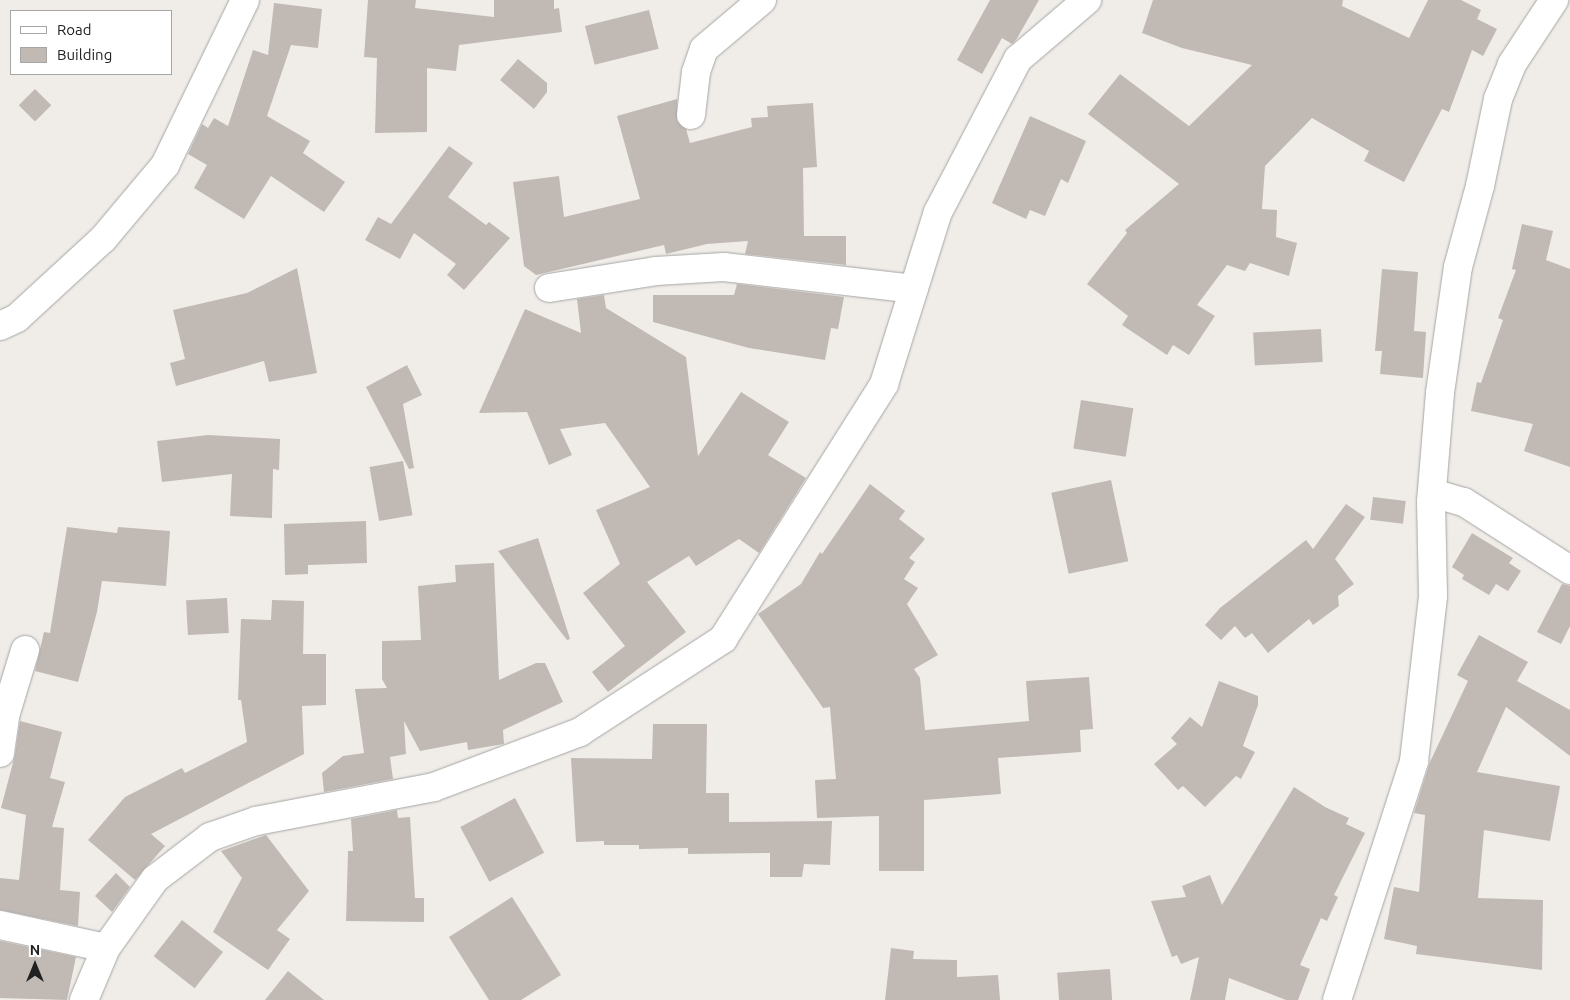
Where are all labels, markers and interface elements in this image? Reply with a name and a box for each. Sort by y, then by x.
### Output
legend [10,10,172,75]
text: Road [57,21,92,38]
text: Building [57,46,112,63]
north arrow [10,940,60,990]
text: N [30,942,40,958]

